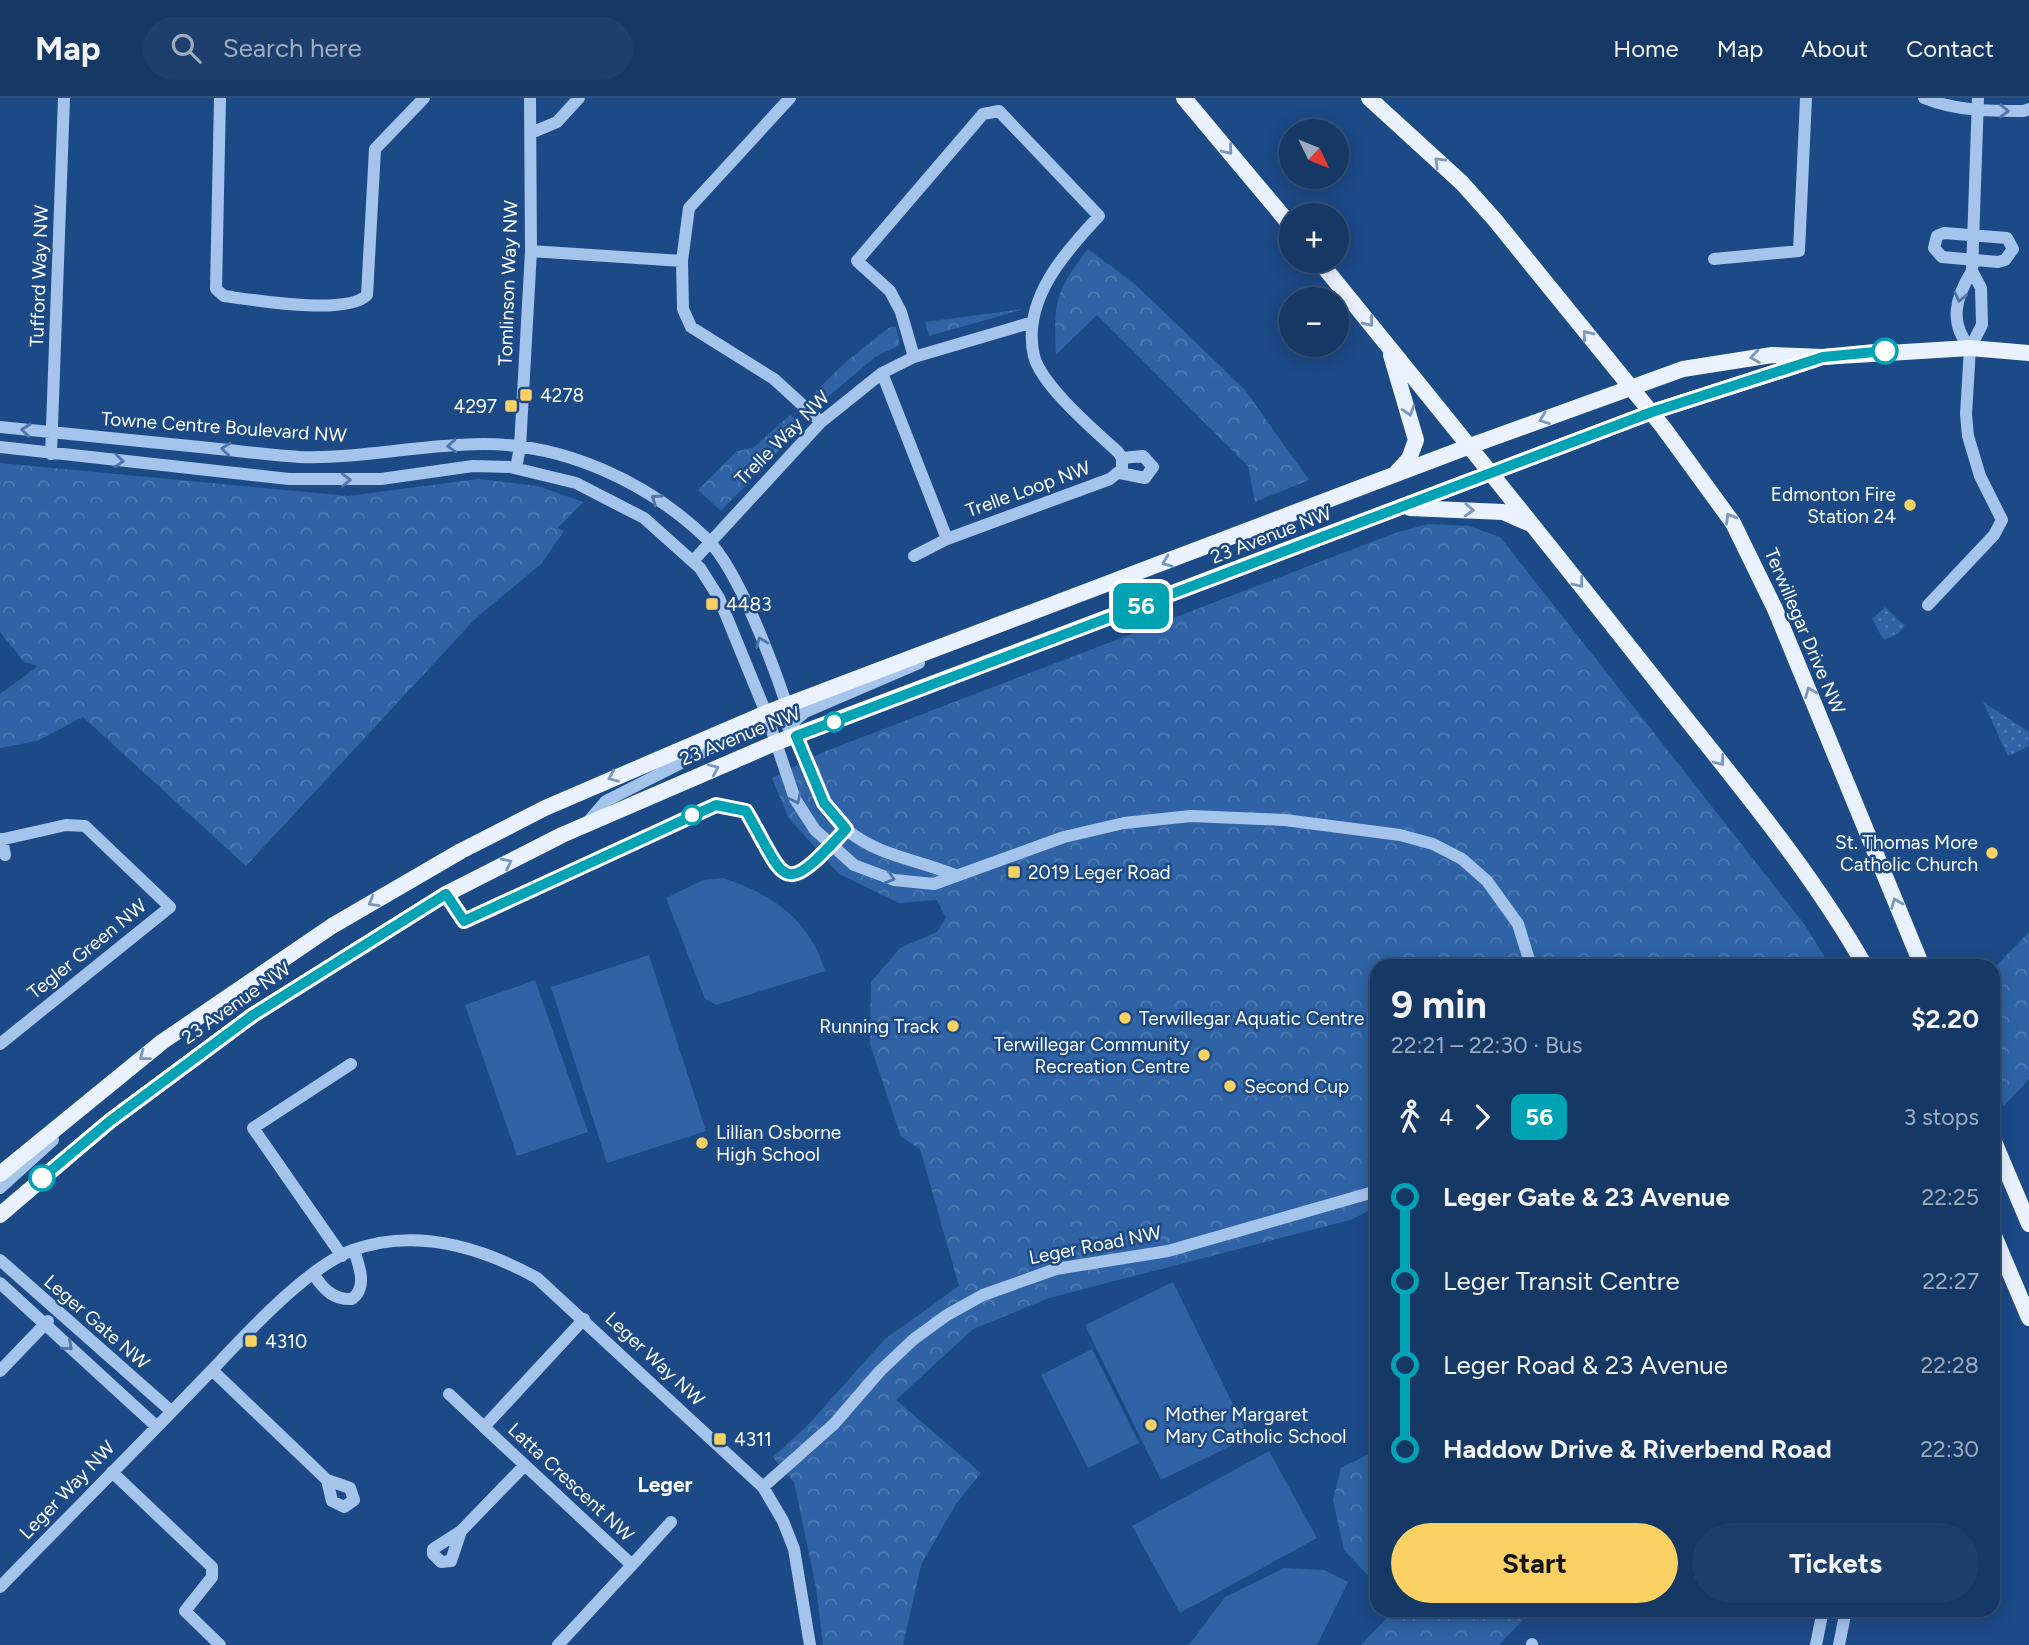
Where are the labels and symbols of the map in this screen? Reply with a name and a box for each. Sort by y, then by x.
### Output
one-way arrow [1999,103,2009,119]
north arrow [1279,119,1349,189]
one-way arrow [1220,142,1232,155]
one-way arrow [1434,157,1447,170]
street label: Tomlinson Way NW [494,199,522,366]
street label: Tufford Way NW [25,204,53,347]
one-way arrow [1954,291,1969,303]
one-way arrow [1361,314,1373,327]
one-way arrow [1583,330,1595,343]
unlabelled marker [1872,338,1898,364]
one-way arrow [1749,350,1761,365]
place label: 4278 [540,384,584,407]
street label: Trelle Way NW [730,385,835,490]
marker: 4278 [518,387,534,403]
place label: 4297 [454,395,497,418]
marker: 4297 [503,398,519,414]
one-way arrow [1401,405,1416,417]
street label: Towne Centre Boulevard NW [100,407,348,447]
one-way arrow [1538,411,1550,425]
one-way arrow [21,422,32,437]
one-way arrow [446,438,457,453]
one-way arrow [220,442,231,457]
one-way arrow [114,453,125,468]
street label: Trelle Loop NW [963,456,1094,522]
one-way arrow [341,472,352,488]
place label: Edmonton Fire Station 24 [1771,483,1896,528]
one-way arrow [651,495,664,507]
marker: Edmonton Fire Station 24 [1902,497,1918,513]
street label: 23 Avenue NW [1207,501,1335,569]
one-way arrow [1464,503,1475,518]
one-way arrow [1725,513,1738,526]
street label: Terwillegar Drive NW [1760,545,1851,718]
one-way arrow [1162,553,1174,567]
one-way arrow [1570,575,1583,587]
line badge: 56 [1110,583,1172,629]
place label: 4483 [726,593,772,616]
marker: 4483 [704,596,720,612]
one-way arrow [756,636,770,648]
one-way arrow [1804,687,1818,699]
street label: 23 Avenue NW [677,701,804,771]
unlabelled marker [824,712,844,732]
one-way arrow [1711,754,1724,766]
one-way arrow [707,763,719,777]
one-way arrow [608,769,620,783]
one-way arrow [788,792,802,804]
unlabelled marker [682,805,702,825]
place label: St. Thomas More Catholic Church [1835,831,1978,876]
marker: St. Thomas More Catholic Church [1984,845,2000,861]
one-way arrow [500,858,512,871]
place label: 2019 Leger Road [1028,861,1171,884]
marker: 2019 Leger Road [1006,864,1022,880]
one-way arrow [883,869,895,884]
street label: Tegler Green NW [23,894,152,1004]
one-way arrow [368,894,381,907]
one-way arrow [1891,898,1905,910]
street label: 23 Avenue NW [177,957,295,1049]
place label: Terwillegar Aquatic Centre [1139,1007,1364,1030]
marker: Terwillegar Aquatic Centre [1117,1010,1133,1026]
place label: Running Track [819,1015,940,1038]
marker: Running Track [945,1018,961,1034]
place label: Terwillegar Community Recreation Centre [994,1033,1190,1078]
marker: Terwillegar Community Recreation Centre [1196,1047,1212,1063]
one-way arrow [139,1048,151,1061]
place label: Second Cup [1244,1075,1349,1098]
marker: Second Cup [1222,1078,1238,1094]
place label: Lillian Osborne High School [716,1121,841,1166]
marker: Lillian Osborne High School [694,1135,710,1151]
unlabelled marker [29,1165,55,1191]
street label: Leger Road NW [1027,1221,1164,1269]
street label: Leger Gate NW [40,1270,155,1375]
street label: Leger Way NW [601,1307,710,1411]
place label: 4310 [265,1330,307,1353]
marker: 4310 [243,1333,259,1349]
one-way arrow [60,1338,73,1350]
place label: Mother Margaret Mary Catholic School [1165,1403,1346,1448]
marker: Mother Margaret Mary Catholic School [1143,1417,1159,1433]
street label: Latta Crescent NW [503,1418,639,1547]
place label: 4311 [734,1428,772,1451]
marker: 4311 [712,1431,728,1447]
street label: Leger Way NW [14,1436,120,1544]
district label: Leger [637,1472,693,1497]

